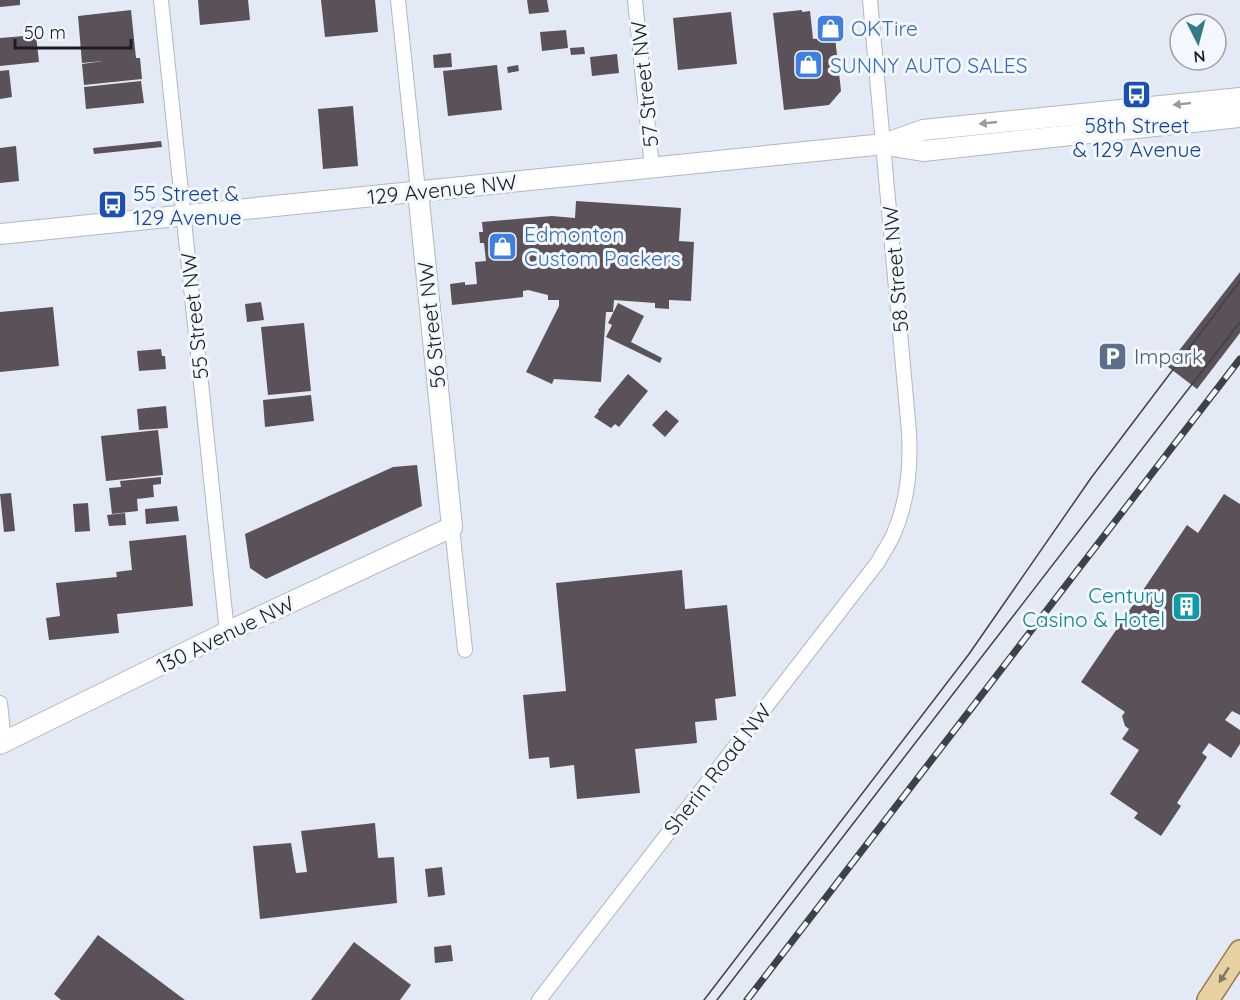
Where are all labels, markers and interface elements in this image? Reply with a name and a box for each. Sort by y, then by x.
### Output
scale bar [15,12,130,50]
shop icon: OKTire [814,12,846,44]
north arrow [1168,12,1228,72]
place label: OKTire [851,15,918,41]
street label: 57 Street NW [624,20,664,148]
text: 50 m [24,21,66,44]
text: N [1193,46,1206,67]
shop icon: SUNNY AUTO SALES [793,49,825,81]
place label: SUNNY AUTO SALES [830,52,1028,78]
bus stop icon: 58th Street & 129 Avenue [1121,78,1153,110]
one-way arrow [1172,99,1191,109]
place label: 58th Street & 129 Avenue [1073,112,1201,162]
one-way arrow [978,118,997,128]
street label: 129 Avenue NW [366,168,518,210]
place label: 55 Street & 129 Avenue [133,180,242,230]
bus stop icon: 55 Street & 129 Avenue [96,189,128,221]
street label: 58 Street NW [877,204,913,334]
place label: Edmonton Custom Packers [524,221,681,271]
shop icon: Edmonton Custom Packers [487,230,519,262]
street label: 55 Street NW [174,251,214,381]
street label: 56 Street NW [411,260,451,390]
parking icon: Impark [1097,340,1129,372]
place label: Impark [1134,343,1203,369]
place label: Century Casino & Hotel [1022,582,1165,632]
street label: 130 Avenue NW [152,589,298,679]
building icon: Century Casino & Hotel [1170,591,1202,623]
street label: Sherin Road NW [658,698,776,840]
one-way arrow [1218,967,1230,983]

